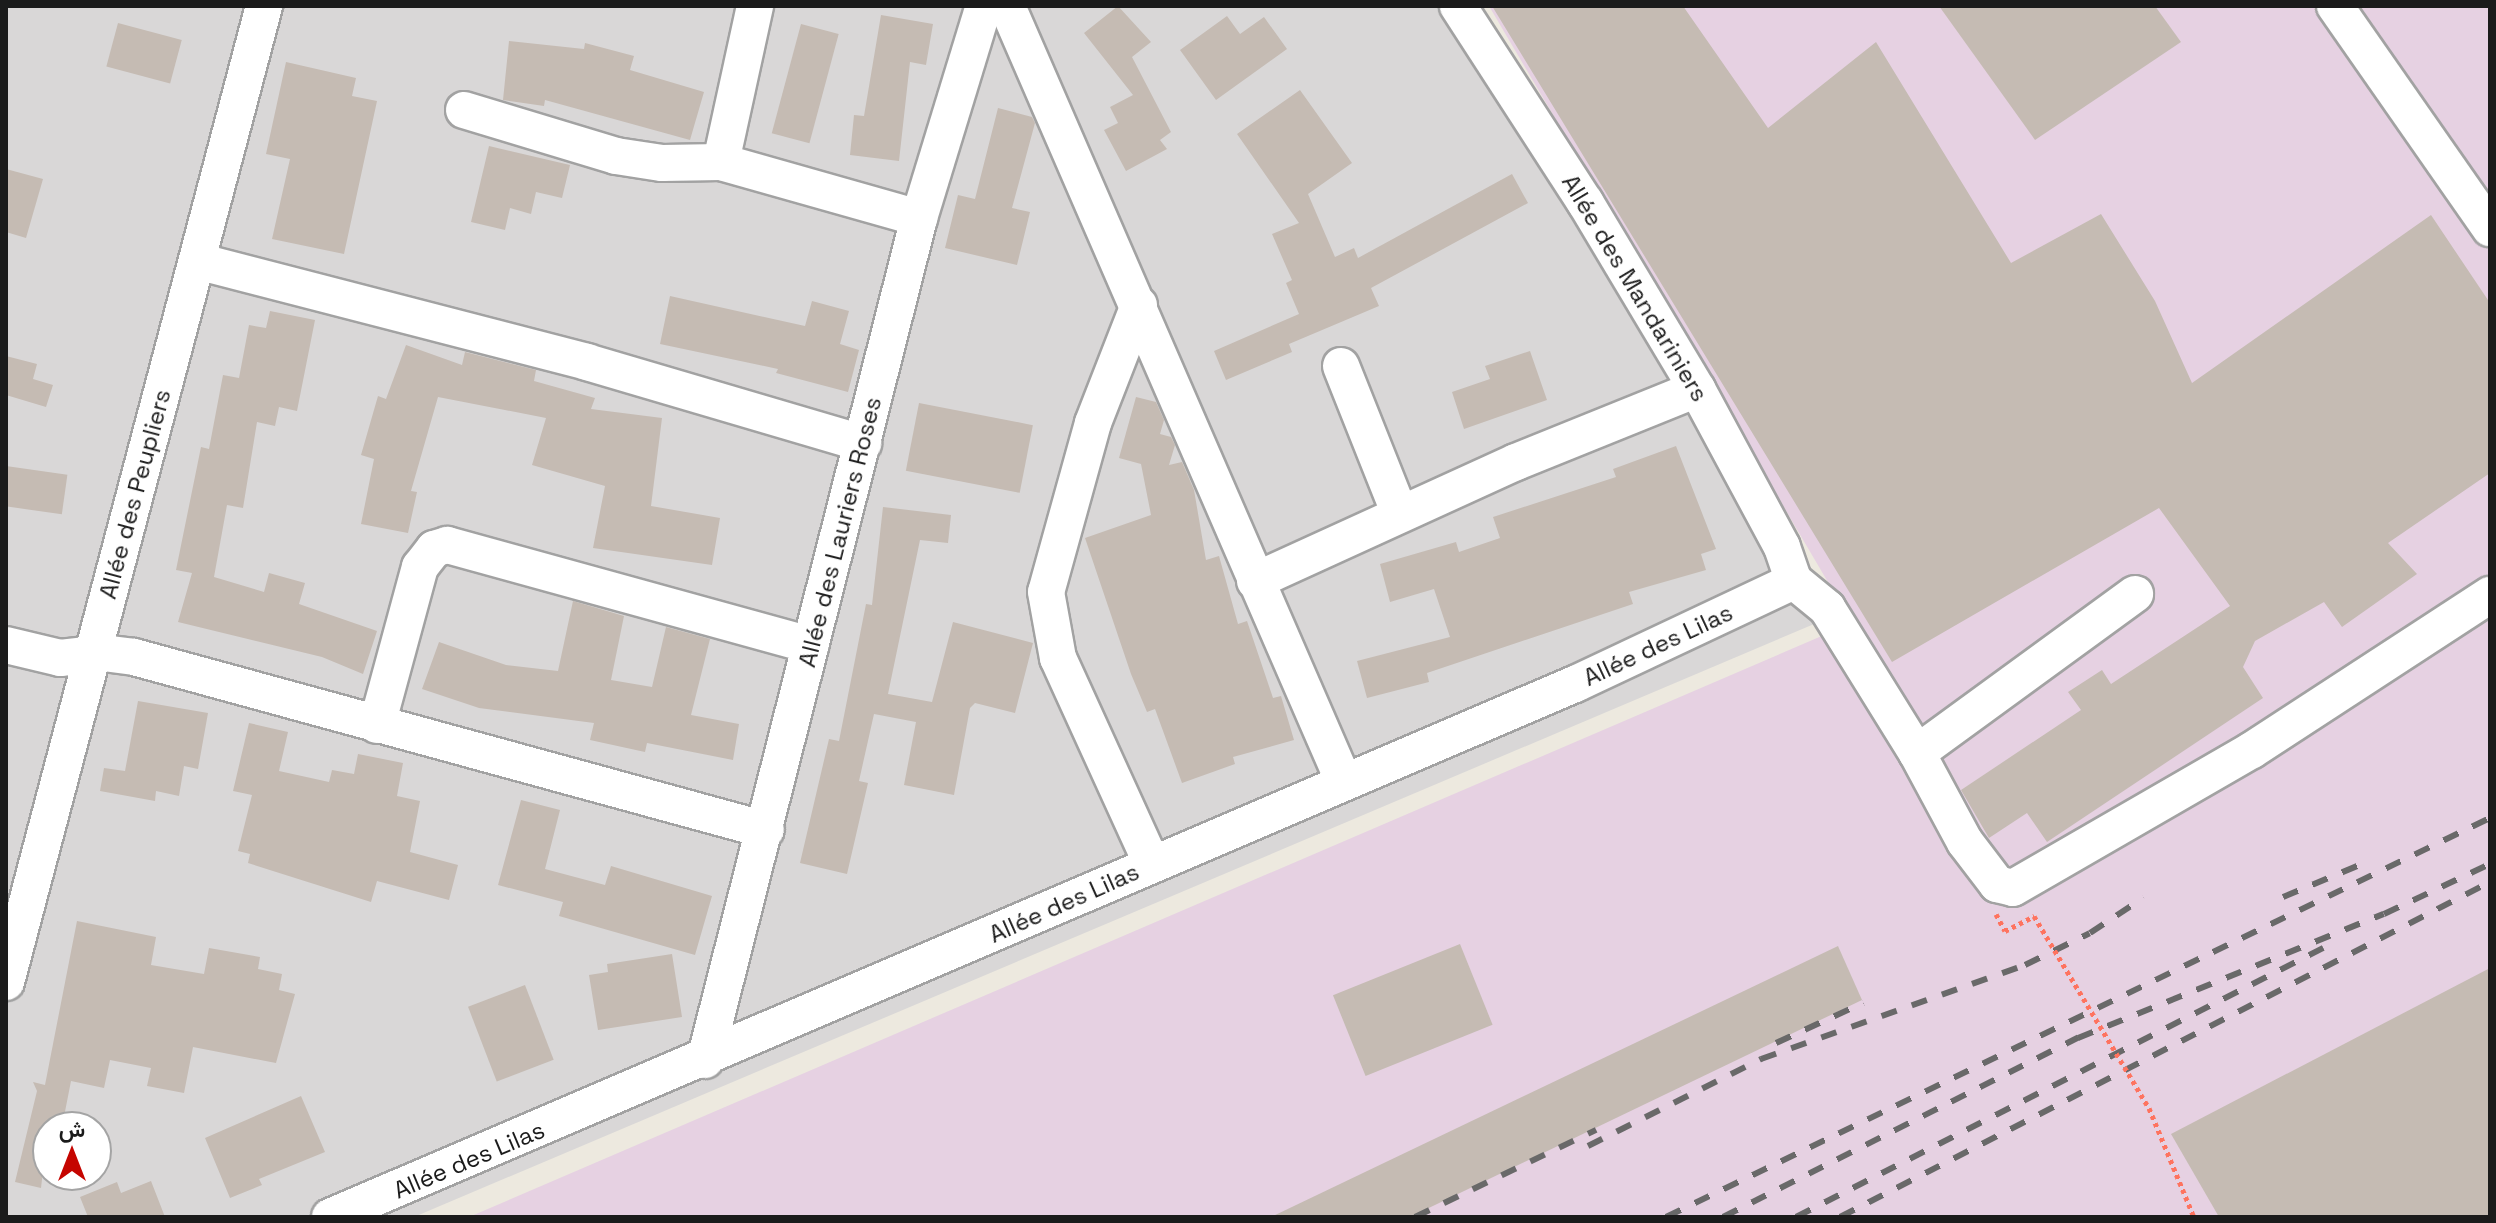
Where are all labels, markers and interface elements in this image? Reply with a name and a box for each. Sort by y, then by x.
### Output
street label: Allée des Mandariniers [1556,169,1714,407]
street label: Allée des Peupliers [93,386,177,602]
street label: Allée des Lauriers Roses [792,394,888,670]
street label: Allée des Lilas [1579,598,1737,692]
street label: Allée des Lilas [985,857,1143,949]
north arrow [32,1111,112,1191]
text: ش [59,1115,85,1143]
street label: Allée des Lilas [389,1115,549,1205]

